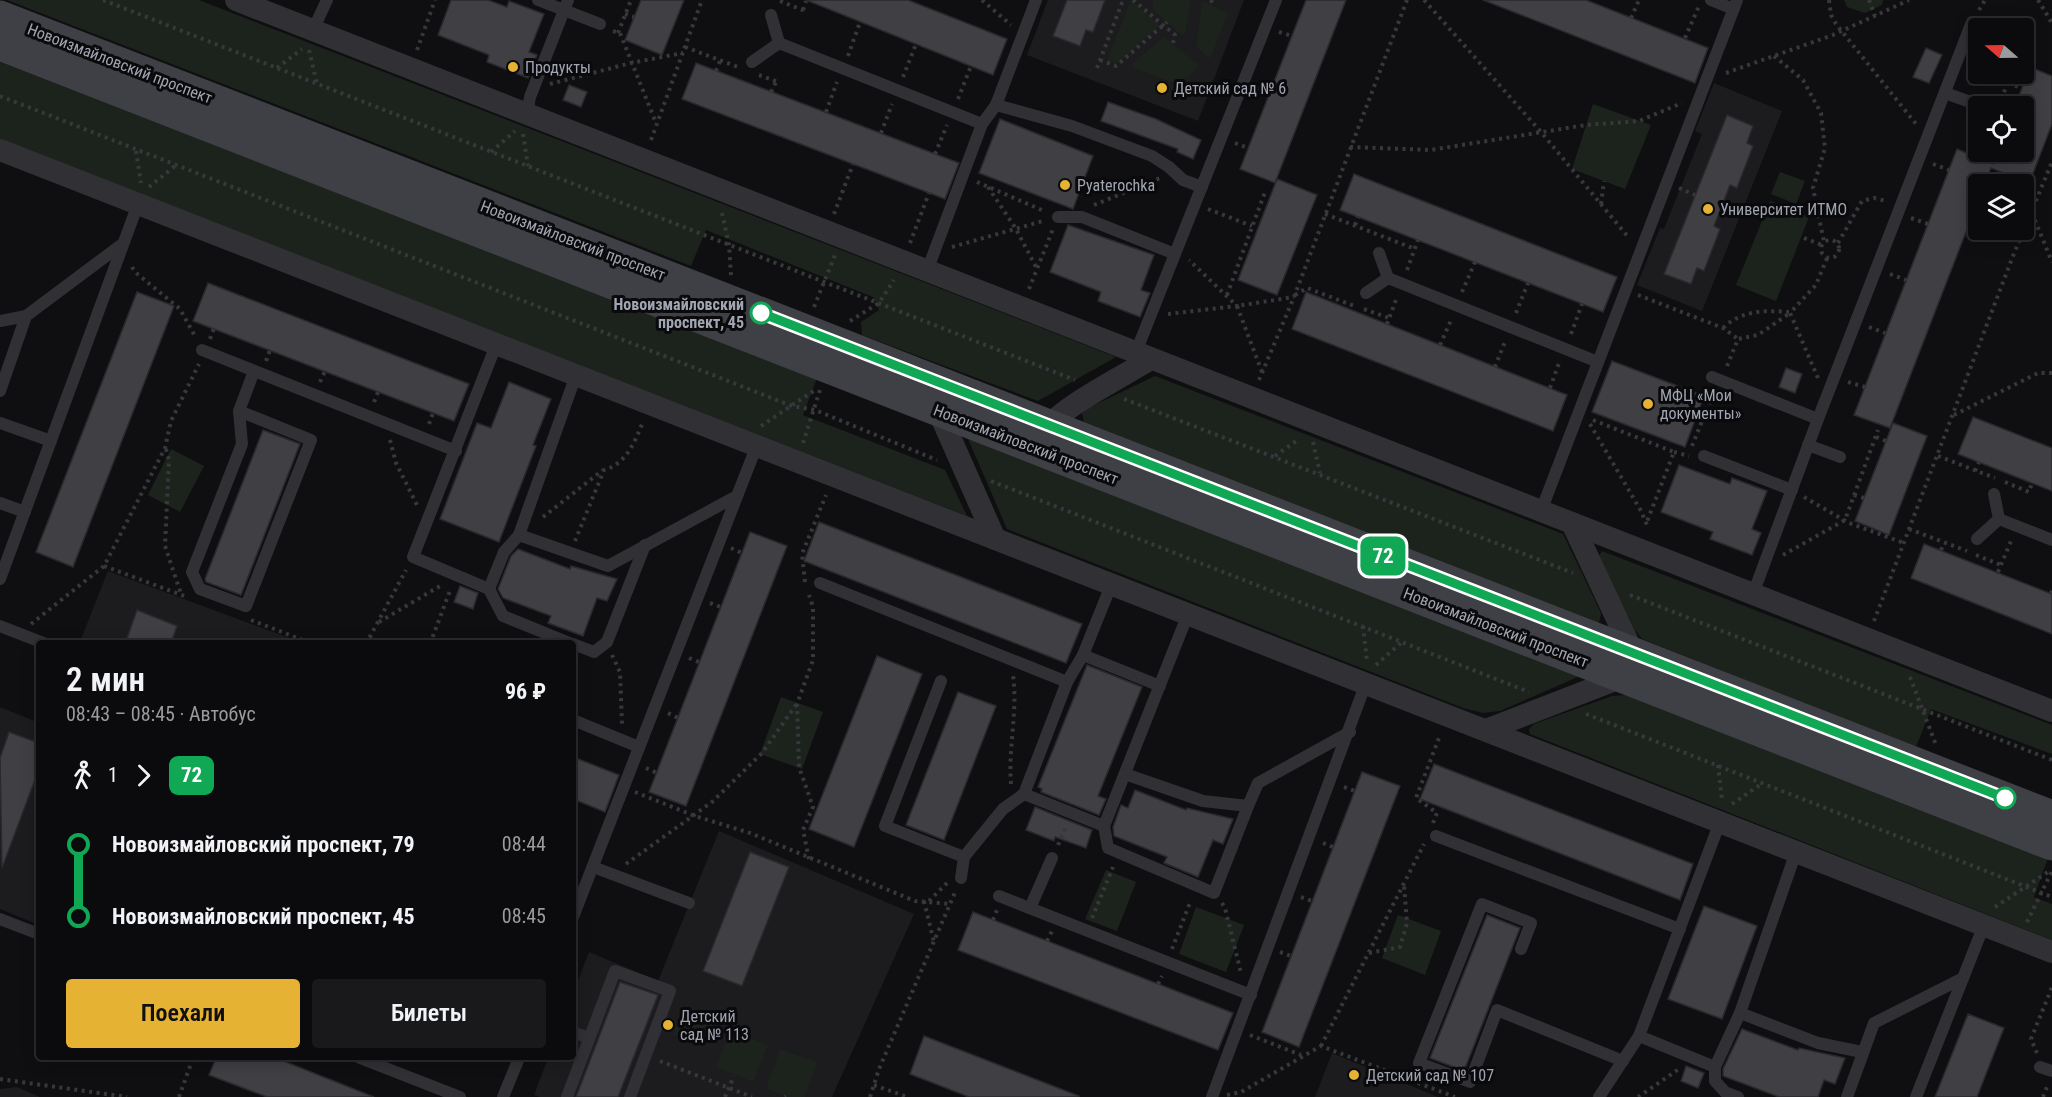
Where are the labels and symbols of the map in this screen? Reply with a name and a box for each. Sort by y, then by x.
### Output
north arrow [1968,18,2034,84]
street label: Новоизмайловский проспект [25,19,215,108]
place label: Продукты [525,58,591,77]
marker: Продукты [506,60,520,74]
place label: Детский сад № 6 [1174,79,1286,98]
marker: Детский сад № 6 [1155,81,1169,95]
place label: Pyaterochka [1077,176,1155,195]
marker: Pyaterochka [1058,178,1072,192]
street label: Новоизмайловский проспект [478,196,668,285]
place label: Университет ИТМО [1720,200,1847,219]
marker: Университет ИТМО [1701,202,1715,216]
place label: Новоизмайловский проспект, 45 [614,295,744,332]
marker: Новоизмайловский проспект, 45 [750,302,772,324]
place label: МФЦ «Мои документы» [1660,386,1742,423]
marker: МФЦ «Мои документы» [1641,397,1655,411]
street label: Новоизмайловский проспект [931,400,1121,489]
line badge: 72 [1356,536,1410,576]
street label: Новоизмайловский проспект [1401,583,1591,672]
unlabelled marker [1994,787,2016,809]
place label: Детский сад № 113 [680,1007,749,1044]
marker: Детский сад № 113 [661,1018,675,1032]
place label: Детский сад № 107 [1366,1066,1494,1085]
marker: Детский сад № 107 [1347,1068,1361,1082]

